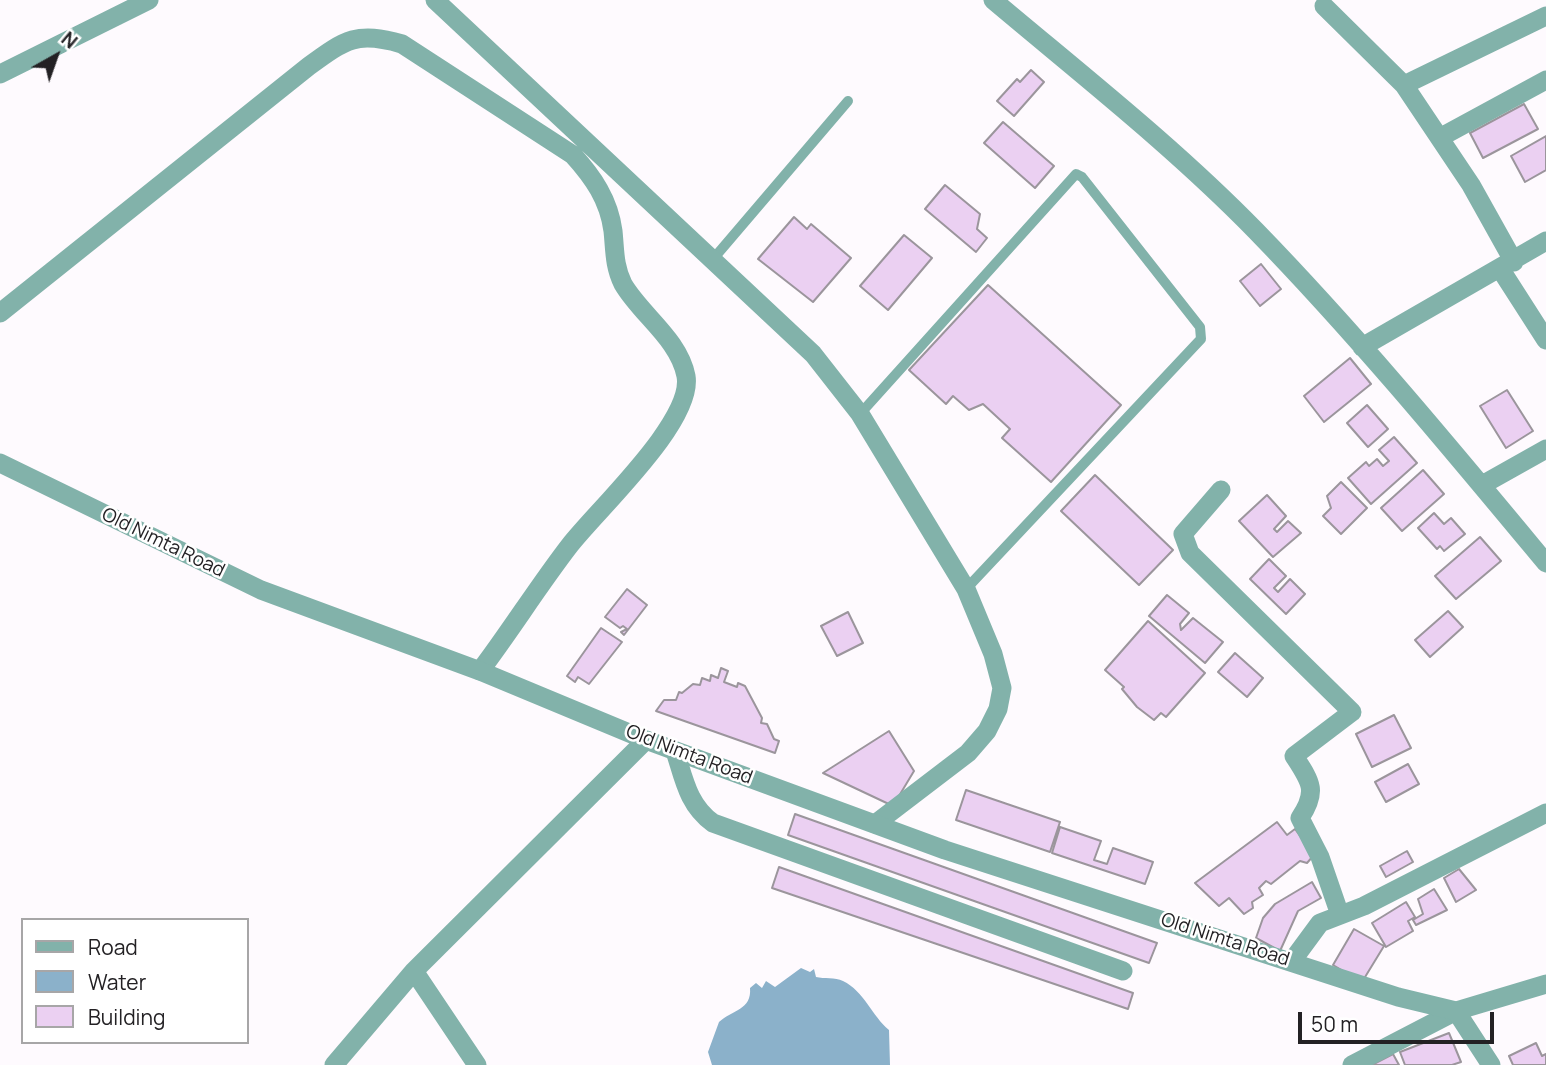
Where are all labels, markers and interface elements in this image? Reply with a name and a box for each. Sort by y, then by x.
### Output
north arrow [21,21,91,91]
text: N [56,26,83,54]
street label: Old Nimta Road [98,503,228,583]
street label: Old Nimta Road [622,720,756,790]
street label: Old Nimta Road [1158,908,1292,972]
legend [21,918,248,1044]
text: Road [88,933,138,961]
text: Water [88,968,146,996]
scale bar [1301,998,1497,1042]
text: Building [88,1003,165,1031]
text: 50 m [1311,1010,1358,1038]

